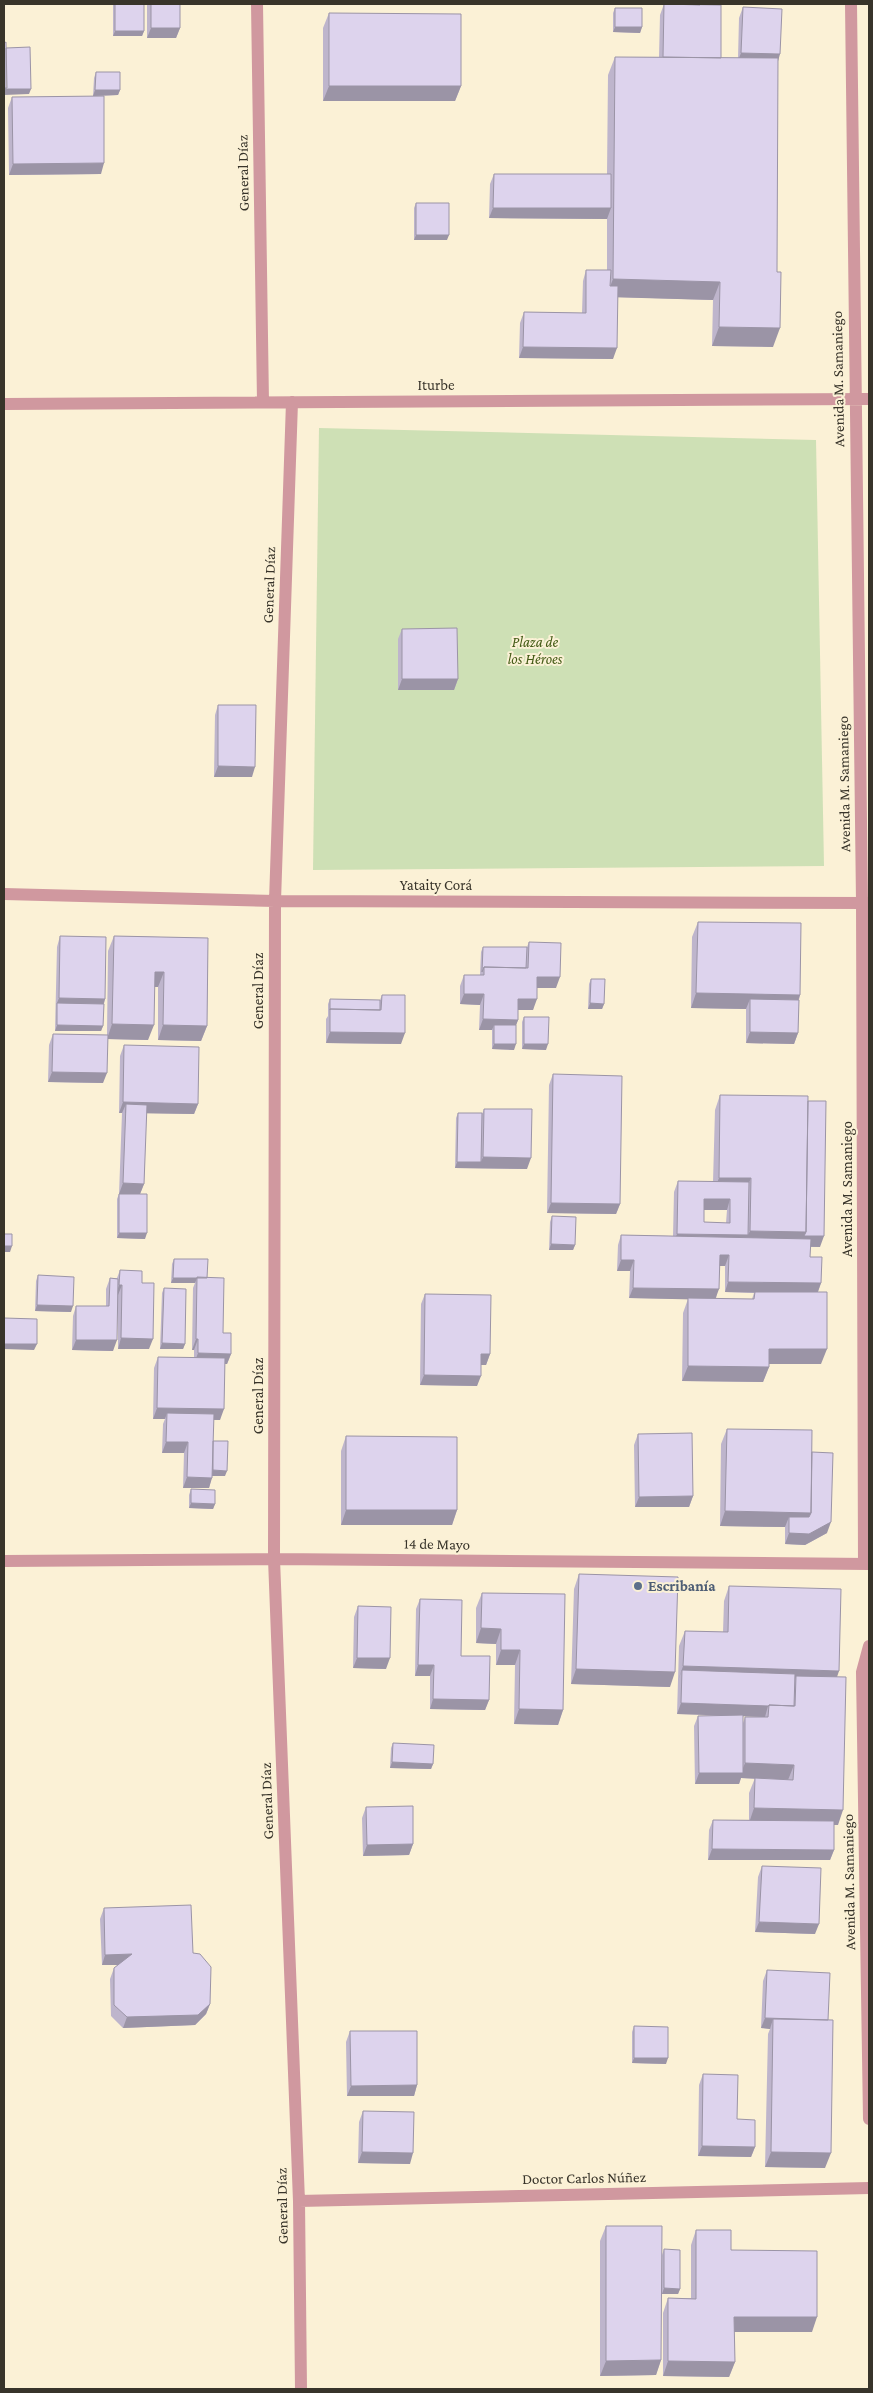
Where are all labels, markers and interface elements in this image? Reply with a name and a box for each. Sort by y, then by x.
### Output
street label: General Díaz [234,135,252,211]
street label: Avenida M. Samaniego [829,311,848,447]
street label: Iturbe [417,377,455,393]
street label: General Díaz [260,546,278,624]
park label: Plaza de los Héroes [508,634,563,667]
street label: Avenida M. Samaniego [835,716,854,852]
street label: Yataity Corá [400,877,472,894]
street label: General Díaz [250,953,266,1029]
street label: Avenida M. Samaniego [839,1121,856,1257]
street label: General Díaz [250,1358,266,1434]
street label: 14 de Mayo [404,1535,470,1554]
place label: Escribanía [648,1578,716,1594]
marker: Escribanía [632,1580,644,1592]
street label: General Díaz [258,1762,276,1840]
street label: Avenida M. Samaniego [840,1814,859,1950]
street label: General Díaz [273,2168,291,2244]
street label: Doctor Carlos Núñez [522,2169,646,2187]

